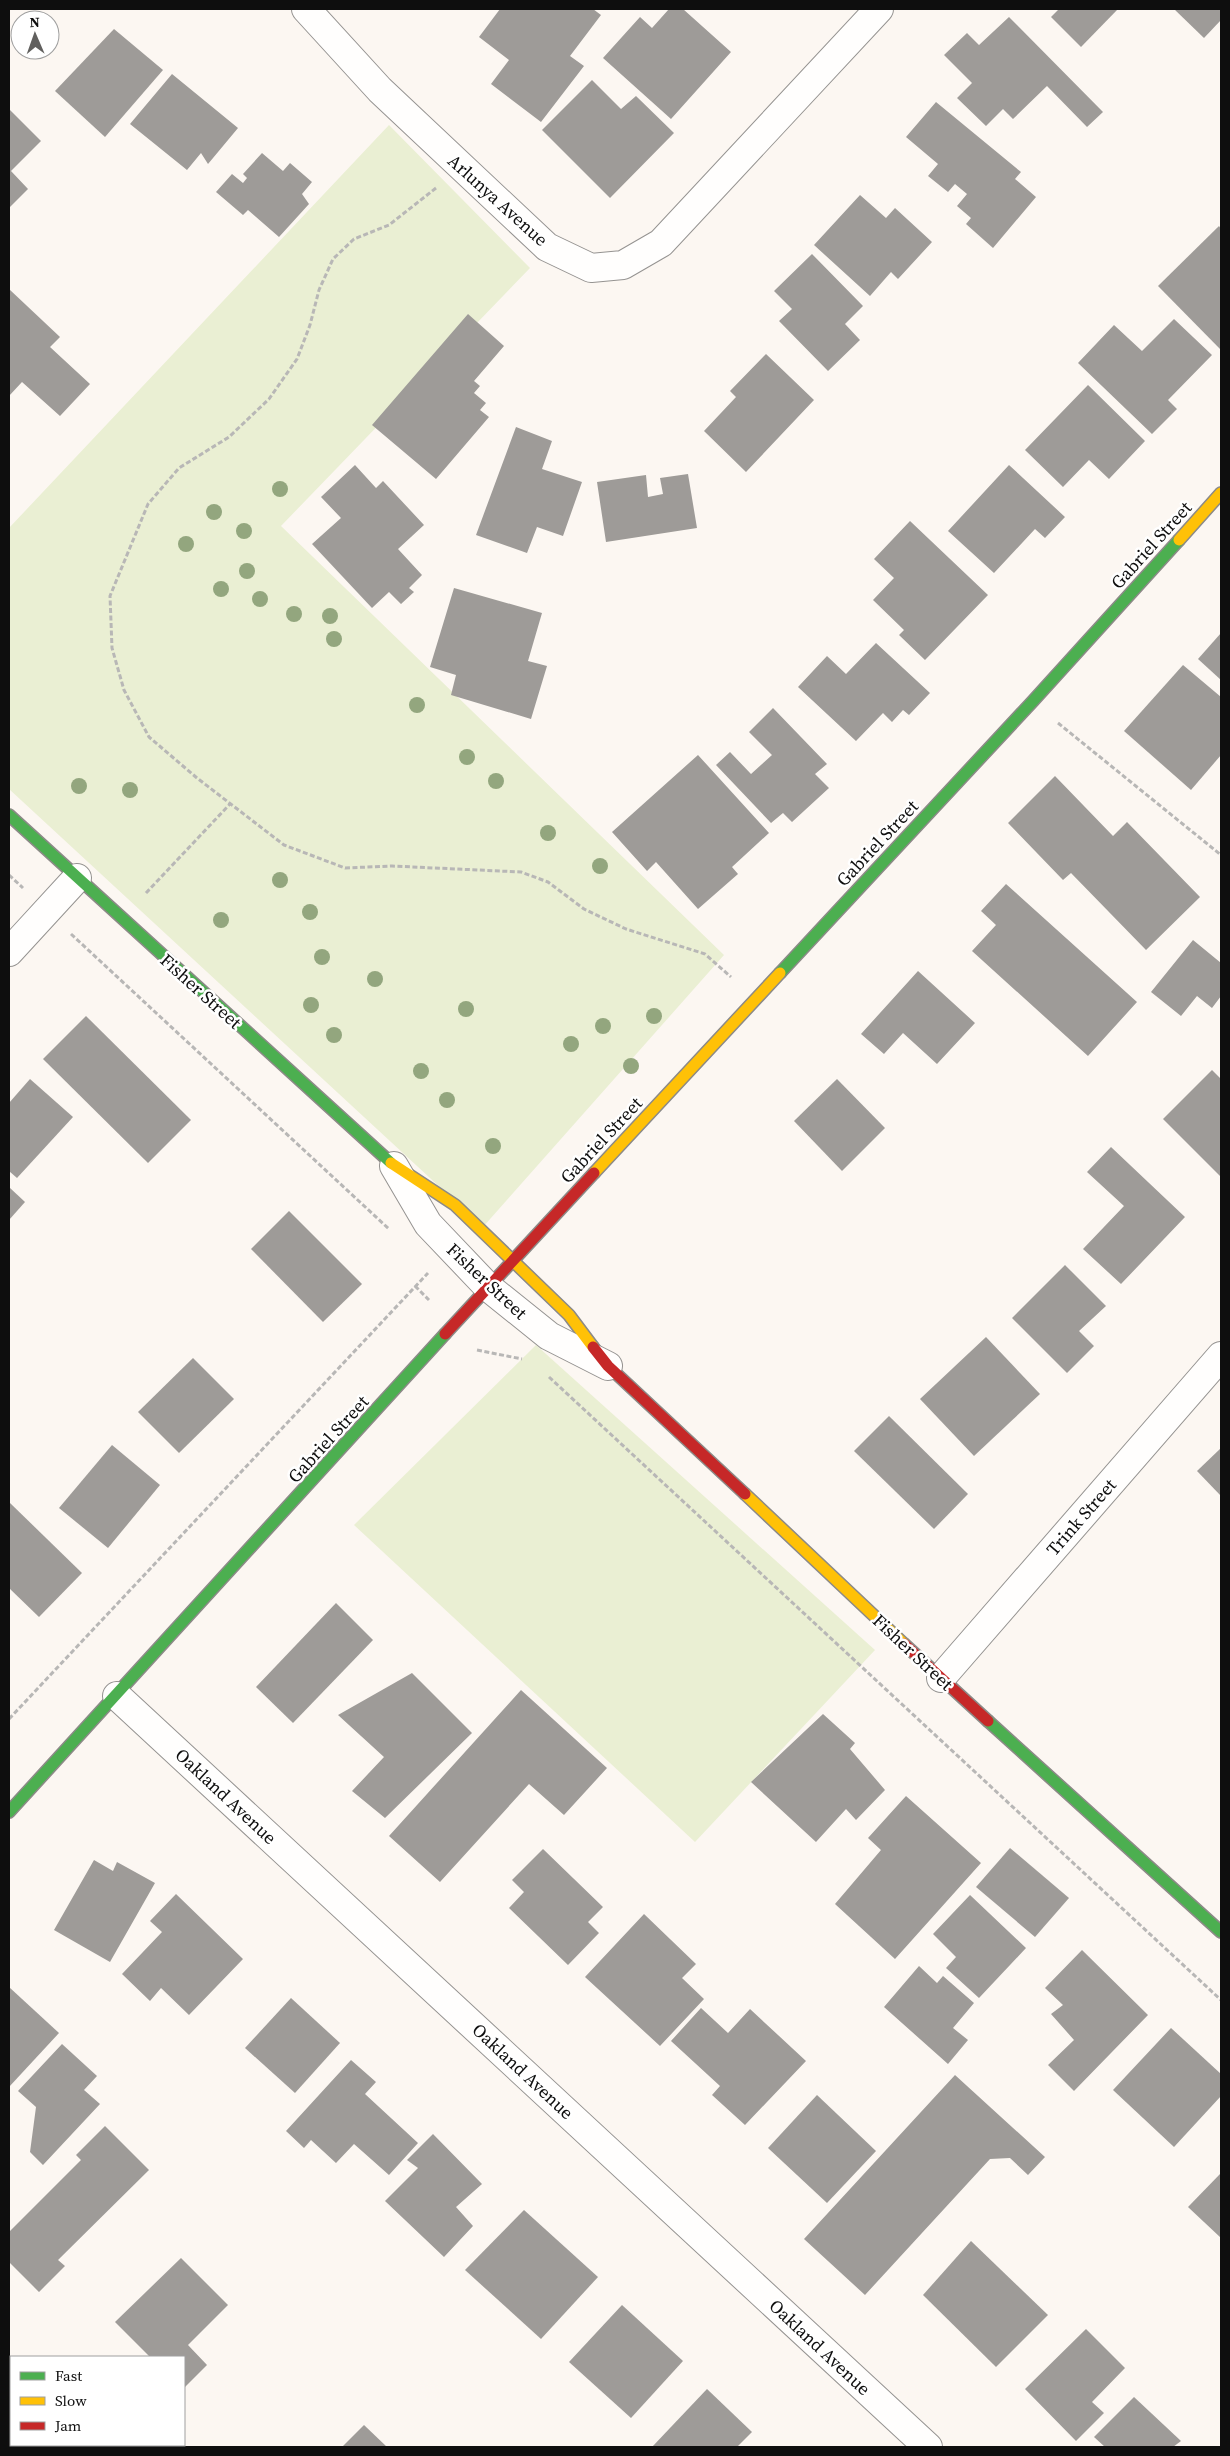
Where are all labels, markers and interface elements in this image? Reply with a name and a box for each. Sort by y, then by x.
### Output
north arrow [10,10,60,60]
text: N [29,12,40,32]
street label: Arlunya Avenue [443,148,553,252]
street label: Gabriel Street [1105,496,1197,594]
street label: Gabriel Street [830,794,924,892]
street label: Fisher Street [155,948,247,1034]
street label: Gabriel Street [554,1091,648,1189]
street label: Fisher Street [441,1237,533,1325]
street label: Gabriel Street [282,1390,374,1488]
street label: Trink Street [1040,1473,1122,1561]
street label: Fisher Street [867,1608,959,1696]
street label: Oakland Avenue [170,1742,282,1850]
street label: Oakland Avenue [467,2017,579,2125]
street label: Oakland Avenue [764,2293,876,2401]
legend [10,2356,185,2446]
text: Fast [55,2365,82,2386]
text: Slow [55,2390,87,2411]
text: Jam [54,2415,82,2436]

